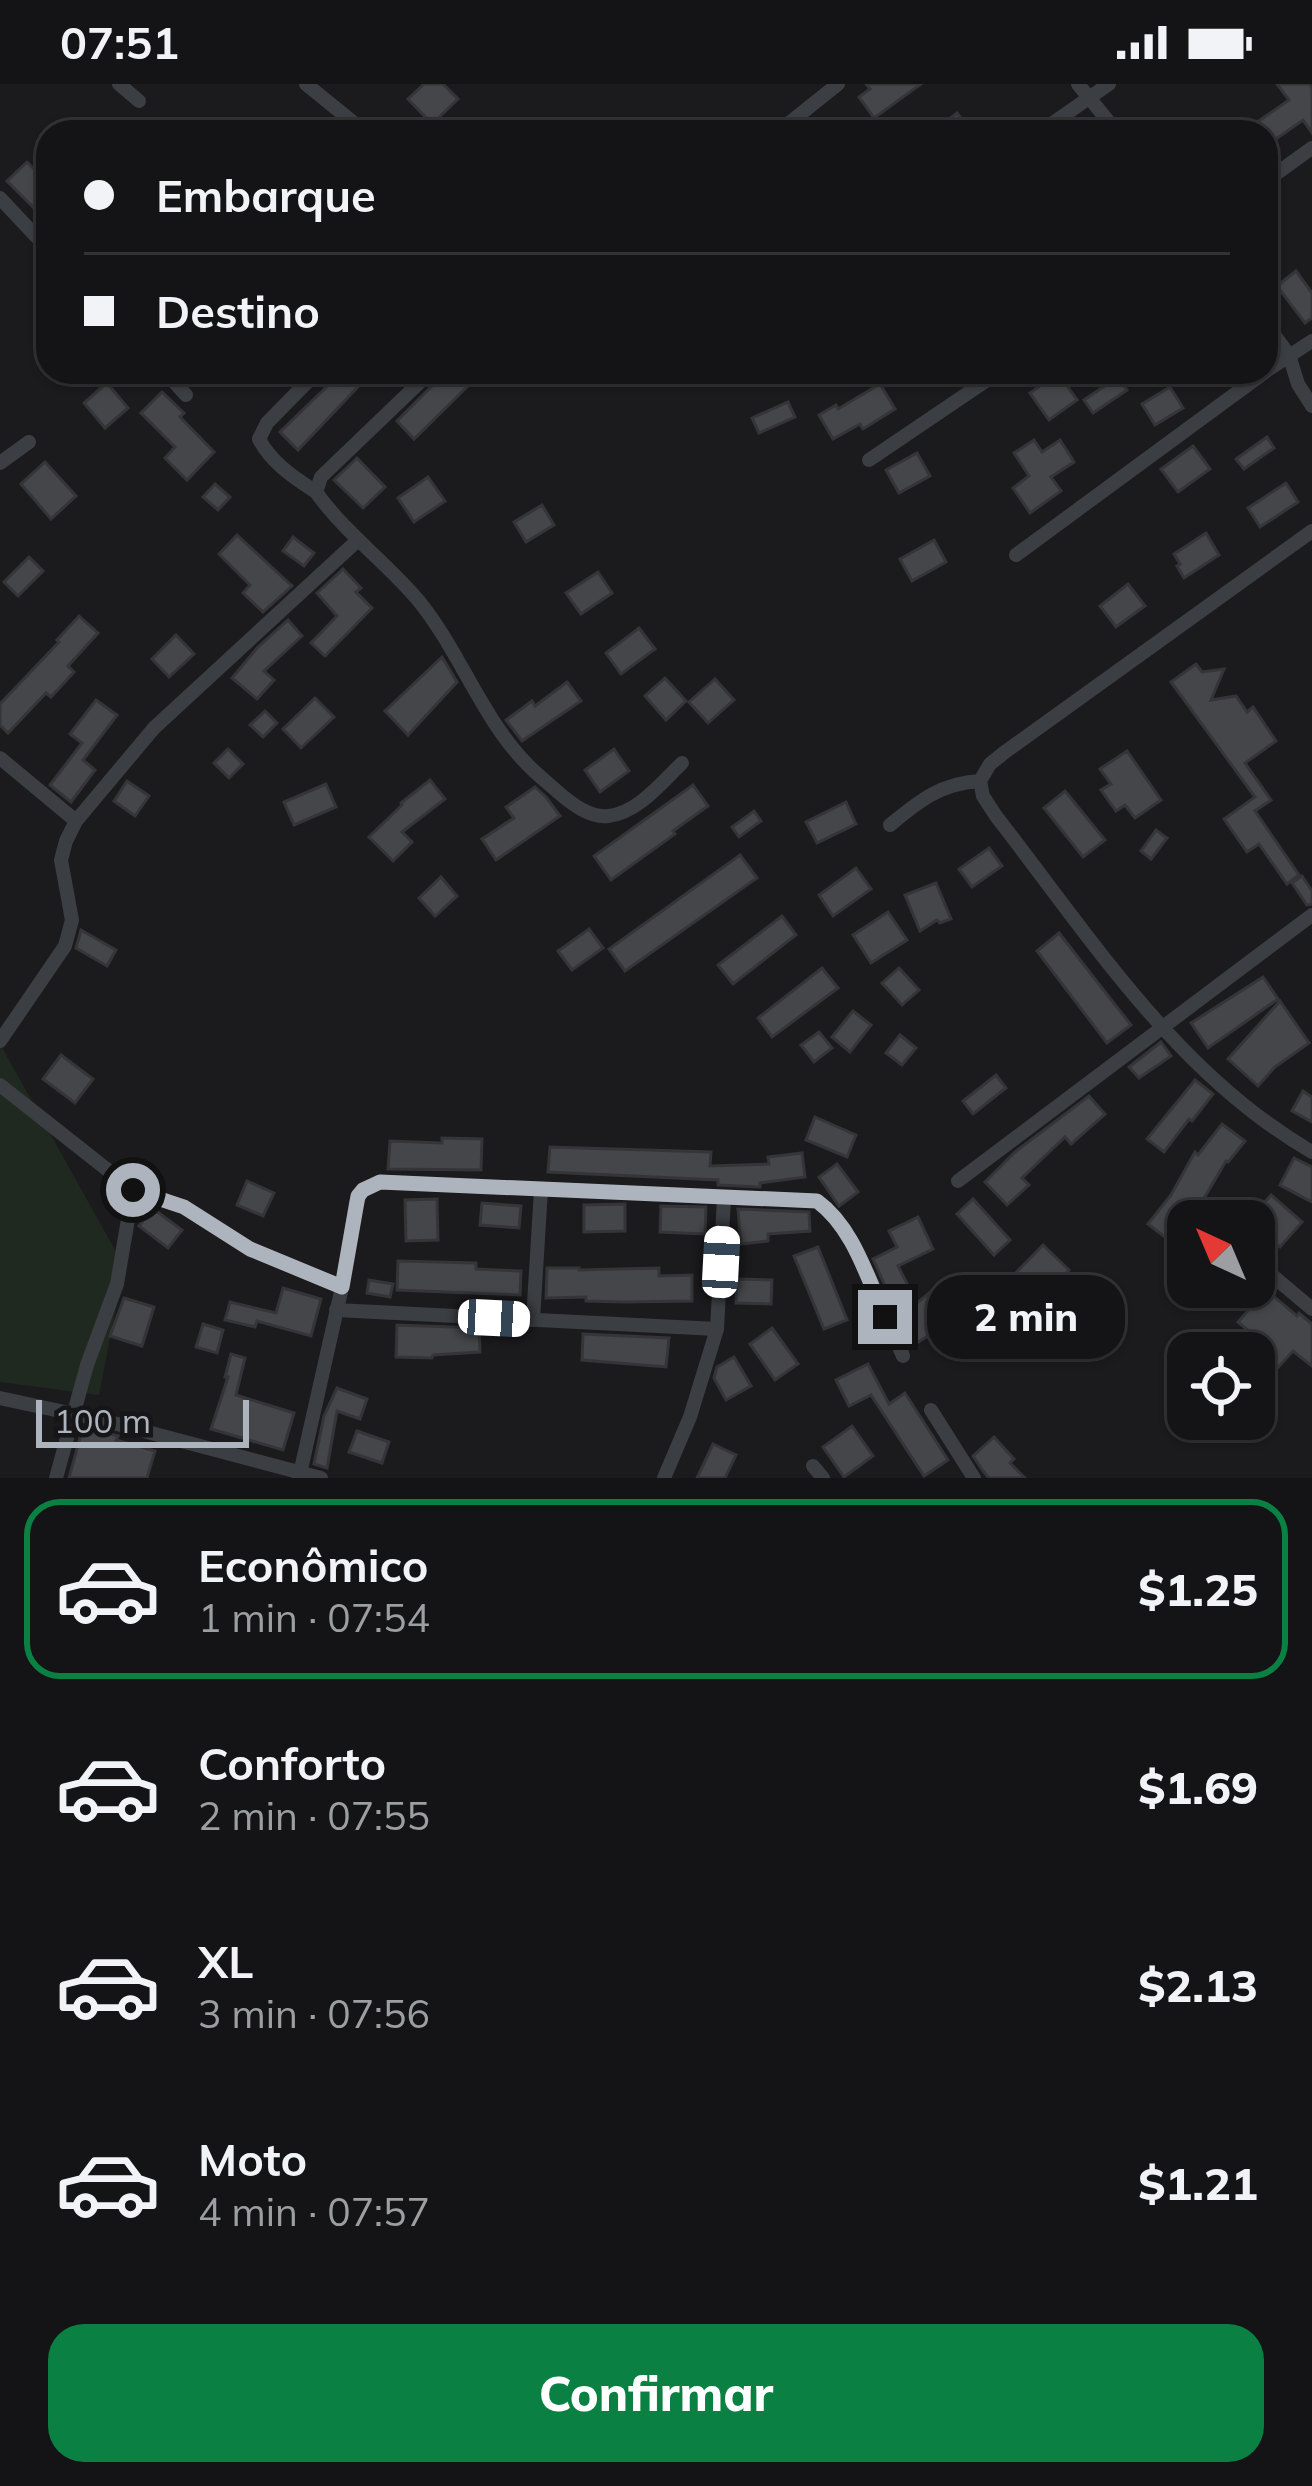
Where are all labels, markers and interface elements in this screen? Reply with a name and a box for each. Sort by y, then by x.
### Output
text: 07:51 [60,14,179,70]
text: Embarque [156,167,376,223]
text: Destino [156,283,320,339]
route start [106,1163,160,1217]
north arrow [1167,1200,1275,1308]
map controls [1167,1200,1275,1440]
car [701,1225,741,1299]
callout: 2 min [927,1275,1125,1359]
route end [858,1290,912,1344]
text: 2 min [974,1292,1078,1341]
car [457,1298,531,1338]
button: locate [1167,1332,1275,1440]
scale bar [36,1394,249,1447]
text: 100 m [54,1400,151,1441]
icon: car [54,1535,162,1643]
text: Econômico [198,1537,428,1593]
text: $1.25 [1138,1561,1258,1617]
text: 1 min · 07:54 [198,1593,430,1642]
icon: car [54,1733,162,1841]
text: Conforto [198,1735,386,1791]
text: $1.69 [1138,1759,1258,1815]
text: 2 min · 07:55 [198,1791,430,1840]
icon: car [54,1931,162,2039]
text: XL [198,1933,253,1989]
text: $2.13 [1138,1957,1258,2013]
text: 3 min · 07:56 [198,1989,430,2038]
icon: car [54,2129,162,2237]
text: Moto [198,2131,307,2187]
text: $1.21 [1138,2155,1258,2211]
text: 4 min · 07:57 [198,2187,430,2236]
button: Confirmar [48,2324,1264,2462]

